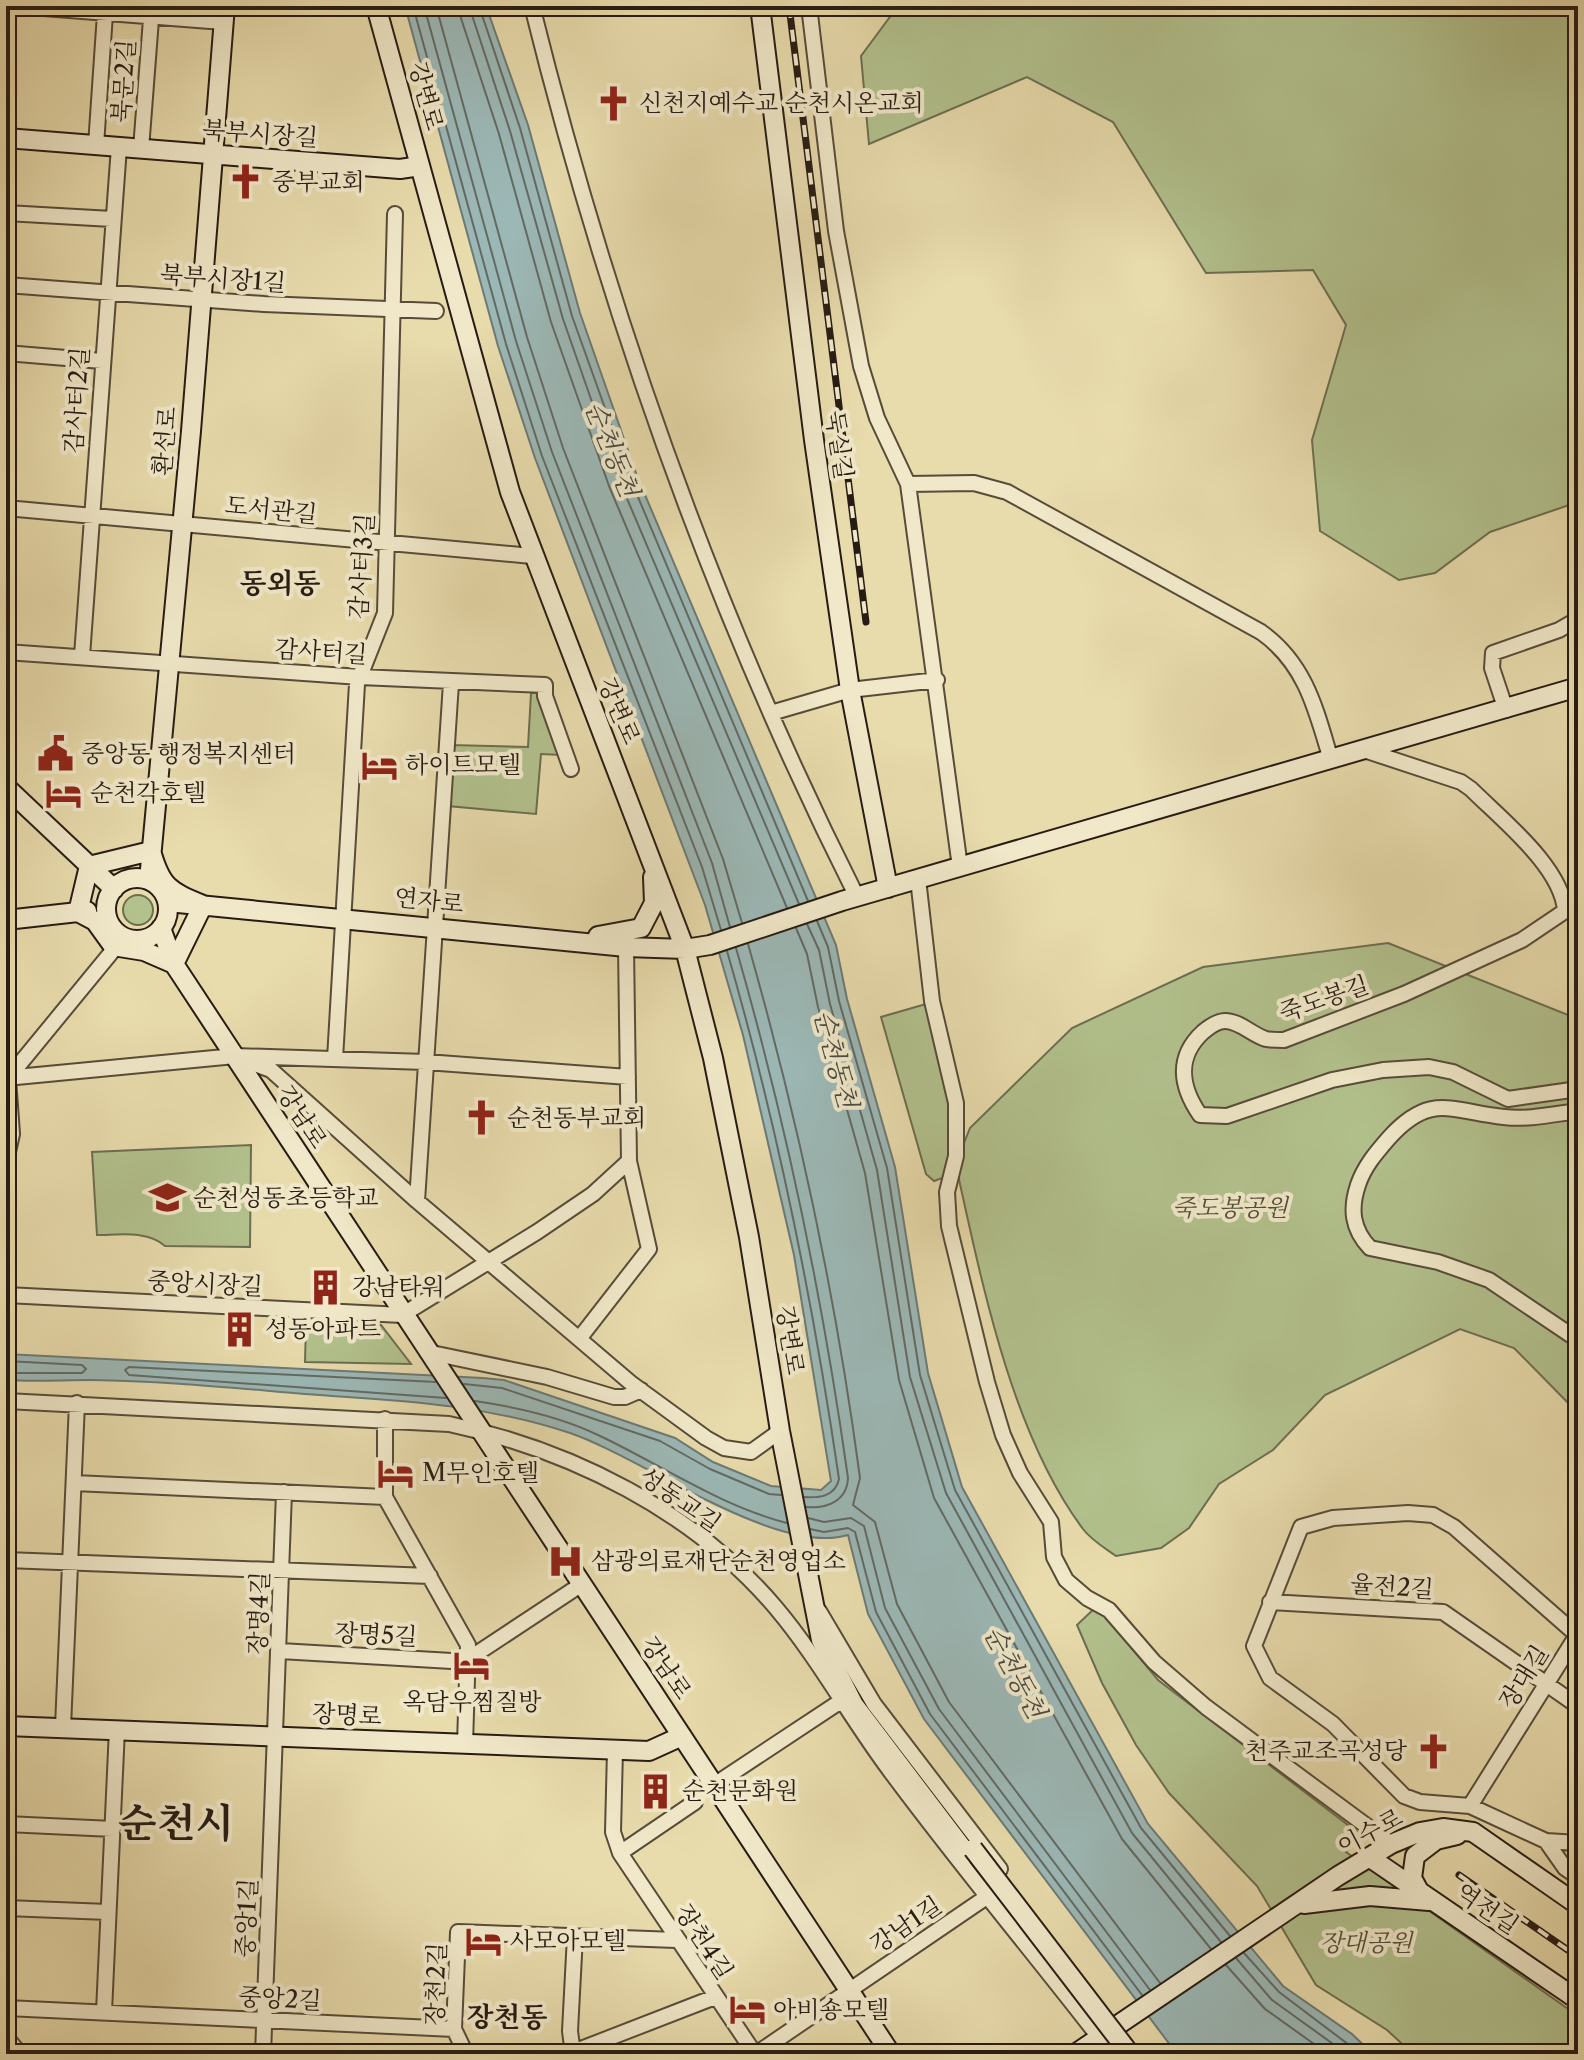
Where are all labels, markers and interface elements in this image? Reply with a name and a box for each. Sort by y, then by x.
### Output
street label: 북문2길 [106,38,141,124]
street label: 강변로 [403,59,449,133]
church icon: 신천지예수교 순천시온교회 [594,84,632,122]
place label: 신천지예수교 순천시온교회 [639,88,924,117]
street label: 북부시장길 [201,115,319,152]
church icon: 중부교회 [227,163,265,201]
place label: 중부교회 [272,167,365,196]
street label: 북부시장1길 [159,260,287,297]
street label: 감사터2길 [58,346,95,454]
water label: 순천동천 [578,396,646,503]
street label: 환선로 [147,405,182,477]
street label: 둑실길 [820,408,859,481]
street label: 도서관길 [223,490,319,529]
street label: 감사터3길 [343,512,380,620]
district label: 동외동 [239,566,321,600]
street label: 감사터길 [274,634,368,669]
street label: 강변로 [593,673,646,748]
public building icon: 중앙동 행정복지센터 [36,735,74,773]
place label: 중앙동 행정복지센터 [81,739,296,768]
hotel icon: 하이트모텔 [360,746,398,784]
place label: 하이트모텔 [405,750,521,779]
hotel icon: 순천각호텔 [45,774,83,812]
place label: 순천각호텔 [90,778,206,807]
street label: 연자로 [393,882,465,919]
street label: 죽도봉길 [1275,970,1372,1027]
water label: 순천동천 [808,1006,865,1113]
street label: 강남로 [271,1080,334,1154]
church icon: 순천동부교회 [462,1099,500,1137]
place label: 순천동부교회 [507,1103,646,1132]
school or university icon: 순천성동초등학교 [148,1179,186,1217]
place label: 순천성동초등학교 [193,1183,378,1212]
park label: 죽도봉공원 [1172,1193,1290,1222]
street label: 중앙시장길 [146,1266,264,1301]
building icon: 강남타워 [307,1268,345,1306]
place label: 강남타워 [352,1272,445,1301]
street label: 강변로 [771,1303,810,1377]
building icon: 성동아파트 [220,1310,258,1348]
place label: 성동아파트 [265,1314,381,1343]
hotel icon: M무인호텔 [377,1454,415,1492]
place label: M무인호텔 [422,1458,539,1487]
street label: 성동교길 [634,1461,727,1538]
hospital icon: 삼광의료재단순천영업소 [546,1542,584,1580]
place label: 삼광의료재단순천영업소 [591,1546,846,1575]
street label: 율전2길 [1349,1569,1435,1604]
street label: 장명4길 [243,1571,274,1655]
street label: 장명5길 [334,1618,418,1651]
water label: 순천동천 [977,1620,1054,1726]
street label: 강남로 [635,1631,698,1705]
street label: 장대길 [1493,1640,1554,1714]
hotel icon: 옥담우찜질방 [453,1646,491,1684]
place label: 옥담우찜질방 [402,1687,542,1716]
street label: 장명로 [312,1698,383,1731]
church icon: 천주교조곡성당 [1414,1732,1452,1770]
place label: 천주교조곡성당 [1245,1736,1408,1765]
building icon: 순천문화원 [637,1772,675,1810]
place label: 순천문화원 [682,1776,798,1805]
district label: 순천시 [118,1798,234,1847]
street label: 이수로 [1332,1802,1407,1861]
street label: 중앙1길 [230,1877,263,1959]
street label: 역전길 [1450,1877,1524,1940]
street label: 강남1길 [865,1890,947,1959]
street label: 장천4길 [670,1899,739,1985]
hotel icon: 사모아모텔 [465,1922,503,1960]
place label: 사모아모텔 [510,1926,626,1955]
park label: 장대공원 [1320,1928,1414,1957]
street label: 장천2길 [420,1942,451,2026]
street label: 중앙2길 [238,1982,322,2015]
hotel icon: 아비숑모텔 [728,1991,766,2029]
place label: 아비숑모텔 [773,1995,889,2024]
district label: 장천동 [466,2000,548,2034]

